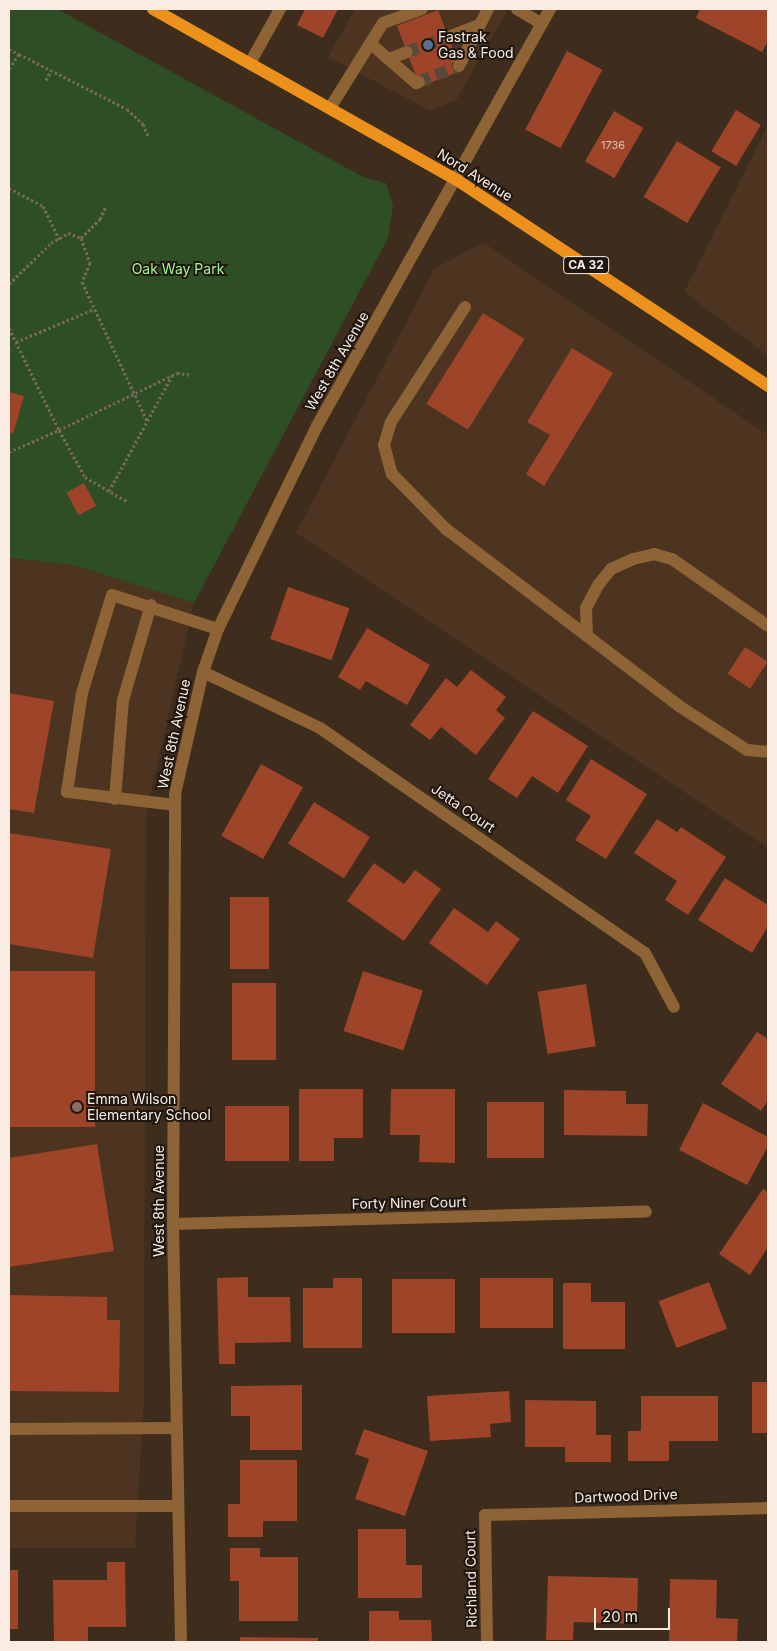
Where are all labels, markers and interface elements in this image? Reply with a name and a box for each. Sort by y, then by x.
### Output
place label: Fastrak Gas & Food [438,29,514,62]
marker: Fastrak Gas & Food [422,39,434,51]
house number: 1736 [601,138,625,152]
street label: Nord Avenue [434,145,516,205]
road number: CA 32 [562,256,610,274]
park label: Oak Way Park [132,261,224,277]
street label: West 8th Avenue [302,308,372,414]
street label: West 8th Avenue [154,678,194,790]
street label: Jetta Court [428,780,498,836]
place label: Emma Wilson Elementary School [87,1091,211,1124]
marker: Emma Wilson Elementary School [71,1101,83,1113]
street label: West 8th Avenue [151,1145,167,1257]
street label: Forty Niner Court [351,1194,467,1212]
street label: Dartwood Drive [574,1486,678,1506]
street label: Richland Court [462,1530,480,1628]
scale bar [597,1598,673,1630]
text: 20 m [602,1607,638,1626]

